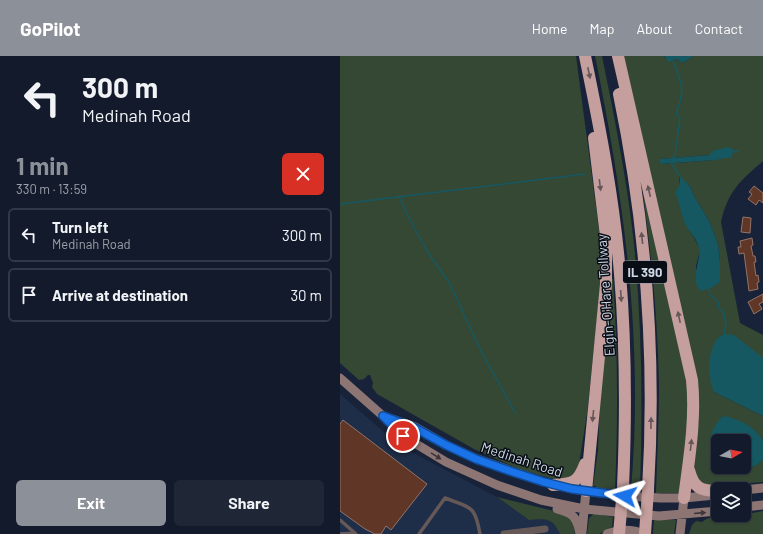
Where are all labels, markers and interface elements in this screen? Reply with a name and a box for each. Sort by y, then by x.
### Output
text: GoPilot [20,17,81,40]
text: Home [532,20,568,37]
text: Map [590,20,614,37]
text: About [636,20,673,37]
text: Contact [695,20,743,37]
one-way arrow [586,67,592,80]
text: 300 m [82,70,158,104]
icon: left [16,72,68,124]
text: Medinah Road [82,104,191,126]
text: 1 min [16,151,69,180]
button: close [282,153,324,195]
one-way arrow [597,179,603,191]
text: 330 m · 13:59 [16,181,87,197]
one-way arrow [646,184,652,197]
text: Turn left [52,218,108,236]
icon: left [18,224,40,246]
text: 300 m [282,226,322,244]
one-way arrow [639,232,645,244]
street label: Elgin-O'Hare Tollway [592,233,618,357]
text: Medinah Road [52,236,131,252]
road number: IL 390 [623,261,667,283]
icon: arrive [18,284,40,306]
text: Arrive at destination [52,286,188,304]
text: 30 m [290,286,322,304]
one-way arrow [618,290,625,302]
one-way arrow [675,311,681,323]
one-way arrow [590,410,597,422]
one-way arrow [647,417,654,429]
pin [386,419,420,453]
icon: arrive [392,425,414,447]
north arrow [711,434,751,474]
map controls [711,434,751,522]
street label: Medinah Road [479,438,565,480]
one-way arrow [688,439,694,452]
one-way arrow [430,453,442,460]
position arrow [604,475,646,517]
button: Exit [16,480,166,526]
button: Share [174,480,324,526]
button: layers [711,482,751,522]
one-way arrow [694,510,706,517]

